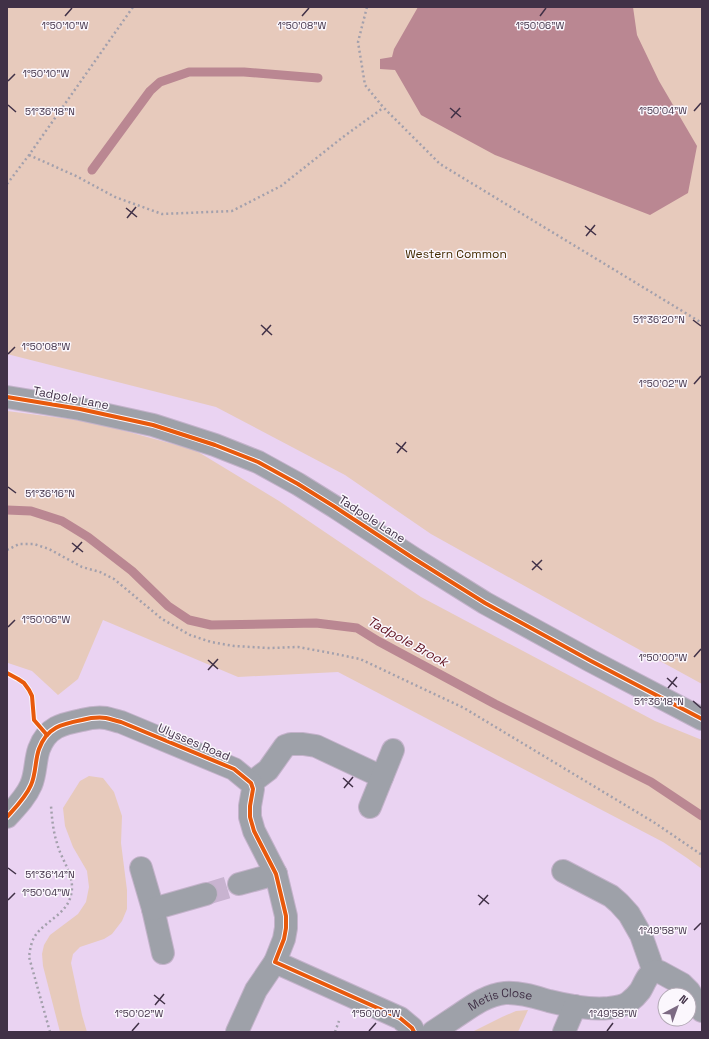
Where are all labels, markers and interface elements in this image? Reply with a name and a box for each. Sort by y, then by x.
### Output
text: 1°50'10"W [42,19,88,32]
text: 1°50'08"W [278,19,327,32]
text: 1°50'06"W [516,19,564,32]
text: 1°50'10"W [23,67,69,80]
text: 1°50'04"W [639,104,687,117]
text: 51°36'18"N [25,105,75,118]
park label: Western Common [405,246,507,262]
text: 51°36'20"N [633,313,685,326]
text: 1°50'08"W [22,340,71,353]
text: 1°50'02"W [639,377,687,390]
street label: Tadpole Lane [32,383,110,413]
text: 51°36'16"N [25,487,75,500]
street label: Tadpole Lane [335,491,409,547]
water label: Tadpole Brook [365,612,453,671]
text: 1°50'06"W [22,613,70,626]
text: 1°50'00"W [639,651,688,664]
text: 51°36'18"N [634,695,684,708]
street label: Ulysses Road [155,720,233,764]
text: 51°36'14"N [25,868,75,881]
text: 1°50'04"W [22,886,70,899]
text: 1°49'58"W [639,924,687,937]
street label: Metis Close [465,985,534,1015]
north arrow [657,987,697,1027]
text: N [676,992,691,1007]
text: 1°50'02"W [115,1007,163,1020]
text: 1°50'00"W [352,1007,401,1020]
text: 1°49'58"W [589,1007,637,1020]

